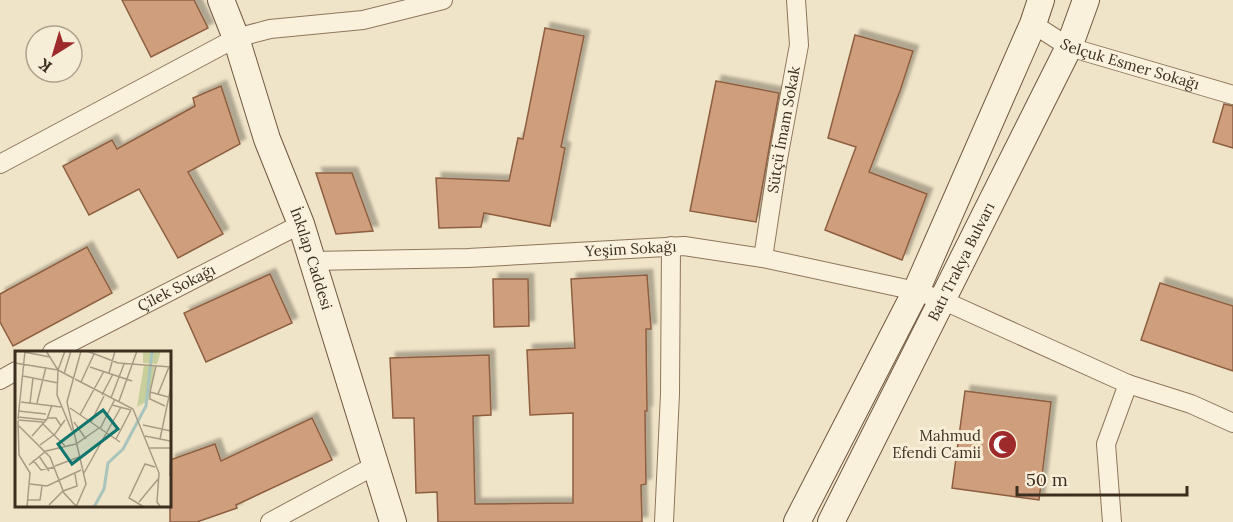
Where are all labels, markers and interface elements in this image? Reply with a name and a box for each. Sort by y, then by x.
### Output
north arrow [24,24,84,84]
street label: Selçuk Esmer Sokağı [1057,34,1202,94]
text: K [34,54,56,77]
street label: Sütçü İmam Sokak [763,65,804,194]
street label: Batı Trakya Bulvarı [923,199,999,324]
street label: İnkılap Caddesi [286,204,337,312]
street label: Yeşim Sokağı [584,236,677,261]
street label: Çilek Sokağı [134,260,218,315]
inset map [15,351,171,507]
place label: Mahmud Efendi Camii [892,426,981,462]
mosque icon: Mahmud Efendi Camii [986,429,1018,461]
scale bar [1017,459,1186,497]
text: 50 m [1026,468,1068,491]

